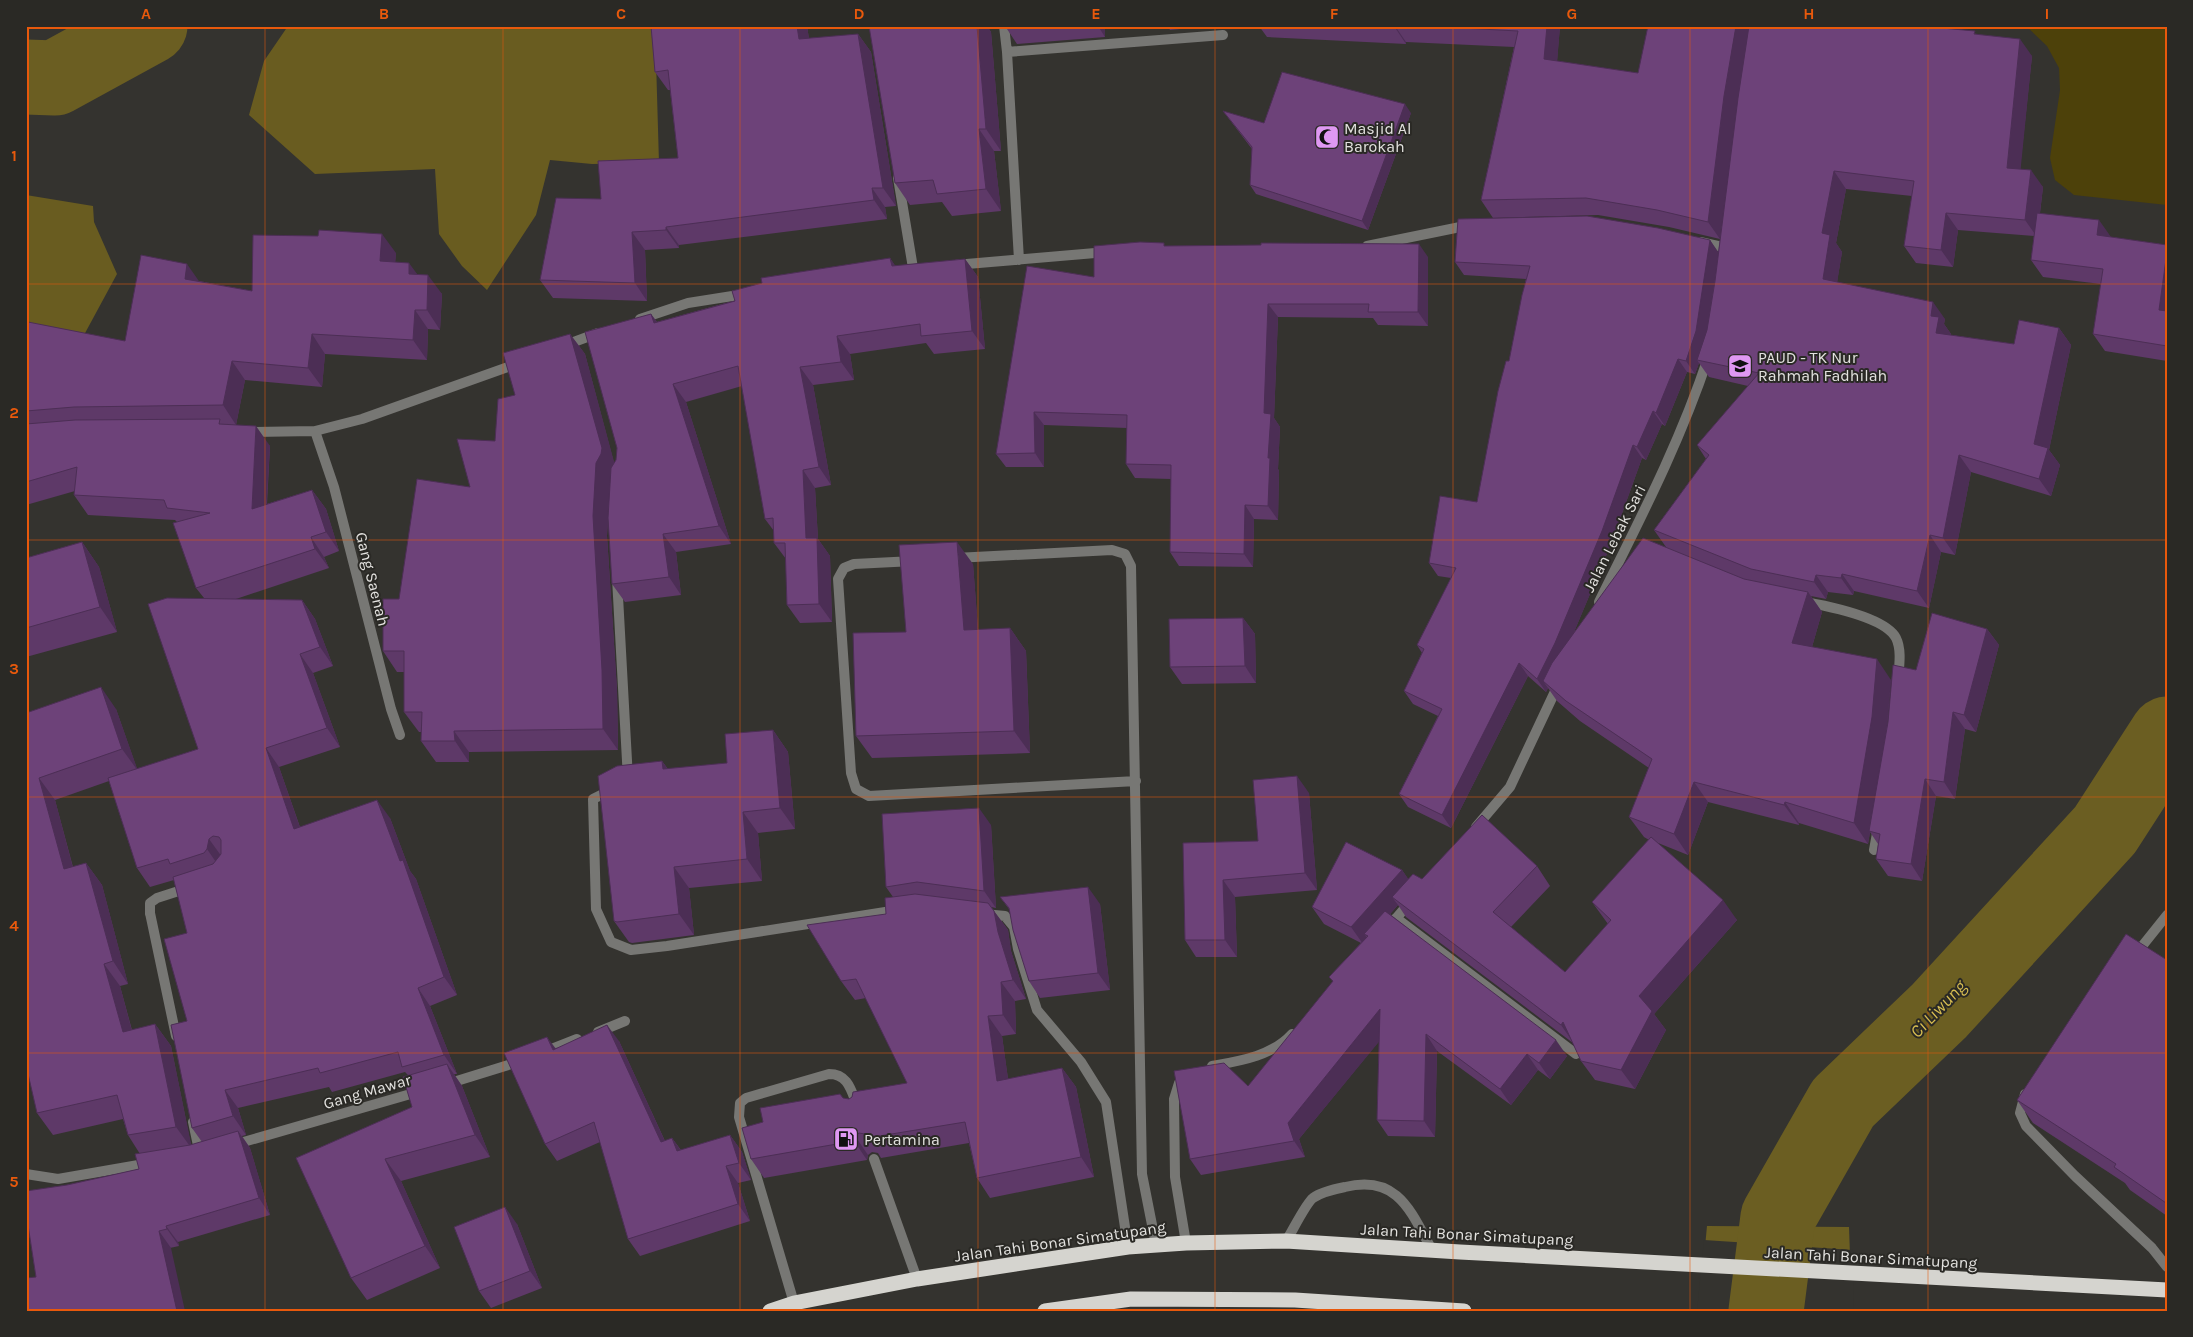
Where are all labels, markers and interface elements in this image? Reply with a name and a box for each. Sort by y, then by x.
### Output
text: A [141,4,151,23]
text: B [379,4,389,23]
text: C [616,4,626,23]
text: D [854,4,865,23]
text: E [1091,4,1101,23]
text: F [1330,4,1339,23]
text: G [1567,4,1577,23]
text: H [1803,4,1815,23]
text: I [2045,4,2049,23]
place label: Masjid Al Barokah [1344,119,1412,156]
mosque icon: Masjid Al Barokah [1314,124,1340,150]
text: 1 [11,146,17,165]
place label: PAUD - TK Nur Rahmah Fadhilah [1758,348,1887,385]
school or university icon: PAUD - TK Nur Rahmah Fadhilah [1727,353,1753,379]
text: 2 [9,403,19,422]
street label: Jalan Lebak Sari [1579,481,1650,595]
street label: Gang Saenah [352,530,393,628]
text: 3 [9,659,19,678]
text: 4 [9,916,19,935]
water label: Ci Liwung [1905,975,1971,1042]
street label: Gang Mawar [321,1070,413,1113]
fuel station icon: Pertamina [833,1126,859,1152]
place label: Pertamina [864,1130,940,1149]
text: 5 [9,1172,19,1191]
street label: Jalan Tahi Bonar Simatupang [953,1217,1167,1266]
street label: Jalan Tahi Bonar Simatupang [1360,1219,1574,1250]
street label: Jalan Tahi Bonar Simatupang [1764,1242,1978,1273]

